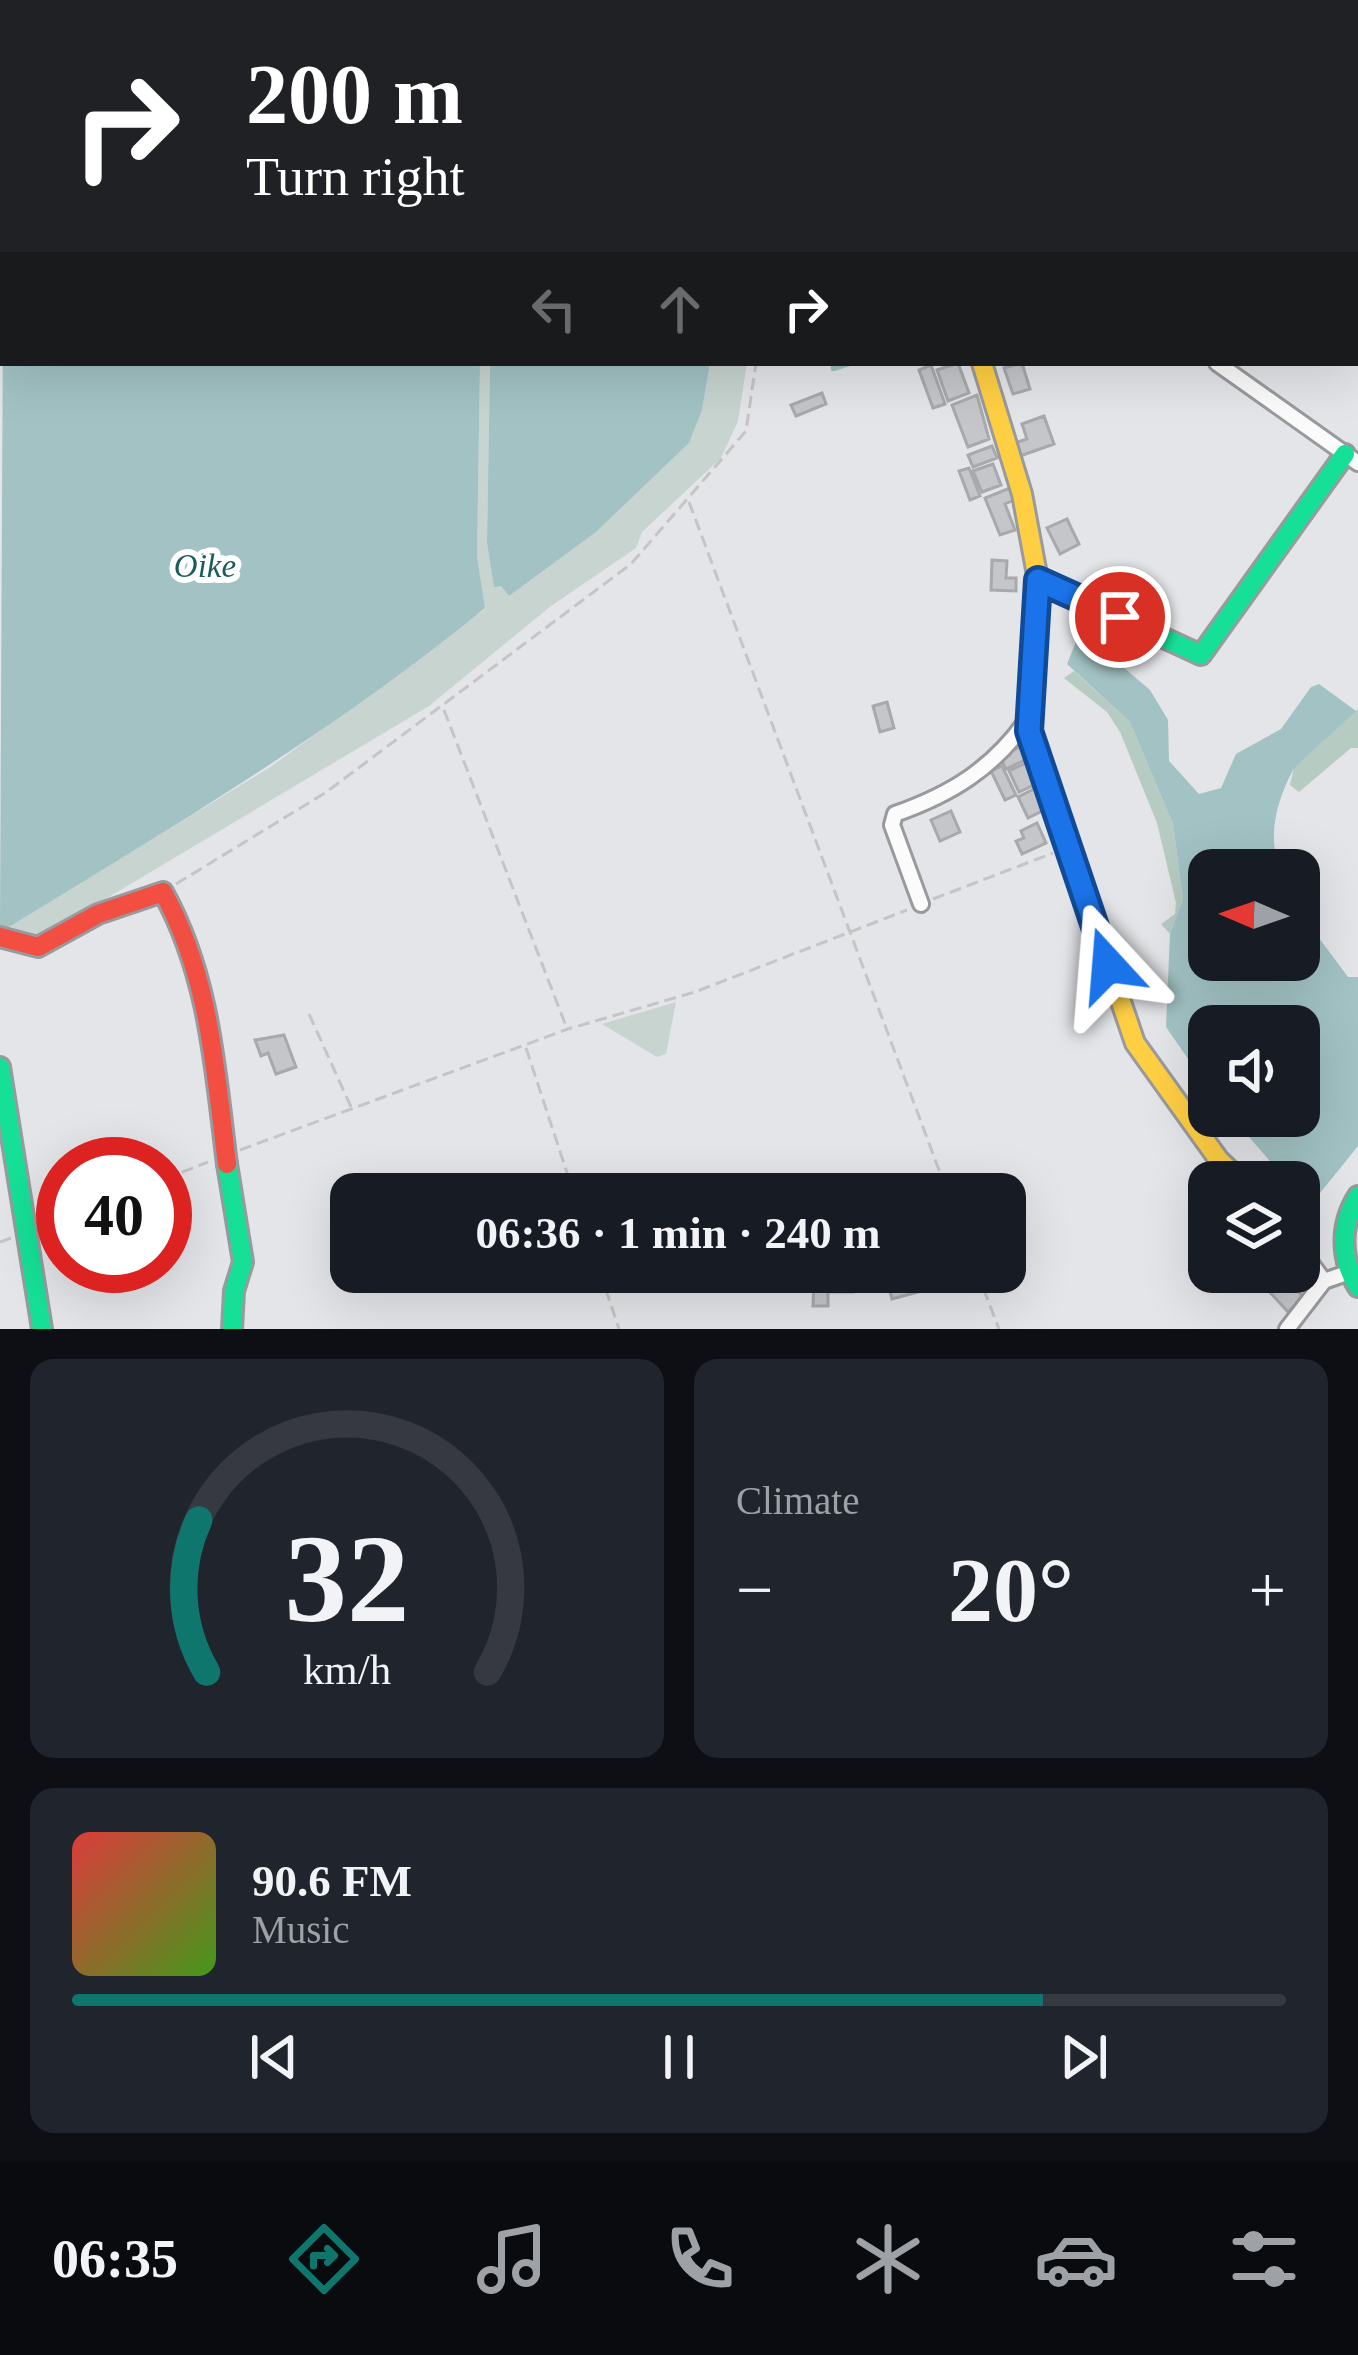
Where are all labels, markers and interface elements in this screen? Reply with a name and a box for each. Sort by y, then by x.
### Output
icon: right [48,48,204,204]
text: 200 m [246,48,463,141]
text: Turn right [246,147,465,207]
icon: left [521,276,587,342]
icon: ahead [647,276,713,342]
icon: right [773,276,839,342]
water label: Oike [174,548,236,584]
pin [1069,566,1171,668]
icon: arrive [1087,584,1153,650]
north arrow [1188,849,1320,981]
map controls [1188,849,1320,1293]
position arrow [1045,902,1171,1028]
button: sound [1188,1005,1320,1137]
speed limit sign: 40 [36,1137,192,1293]
button: layers [1188,1161,1320,1293]
text: 06:36 · 1 min · 240 m [476,1208,881,1258]
text: Climate [736,1479,859,1522]
text: 32 [285,1510,409,1648]
text: 20° [948,1541,1074,1640]
text: − [736,1553,773,1626]
text: + [1249,1553,1286,1626]
text: km/h [303,1645,391,1692]
text: 90.6 FM [252,1856,412,1906]
text: Music [252,1908,350,1951]
icon: previous [241,2024,307,2090]
icon: pause [646,2024,712,2090]
icon: next [1051,2024,1117,2090]
icon: directions [282,2217,366,2301]
icon: music [470,2217,554,2301]
icon: phone [658,2217,742,2301]
icon: climate [846,2217,930,2301]
icon: car [1034,2217,1118,2301]
icon: filters [1222,2217,1306,2301]
text: 06:35 [52,2229,178,2289]

